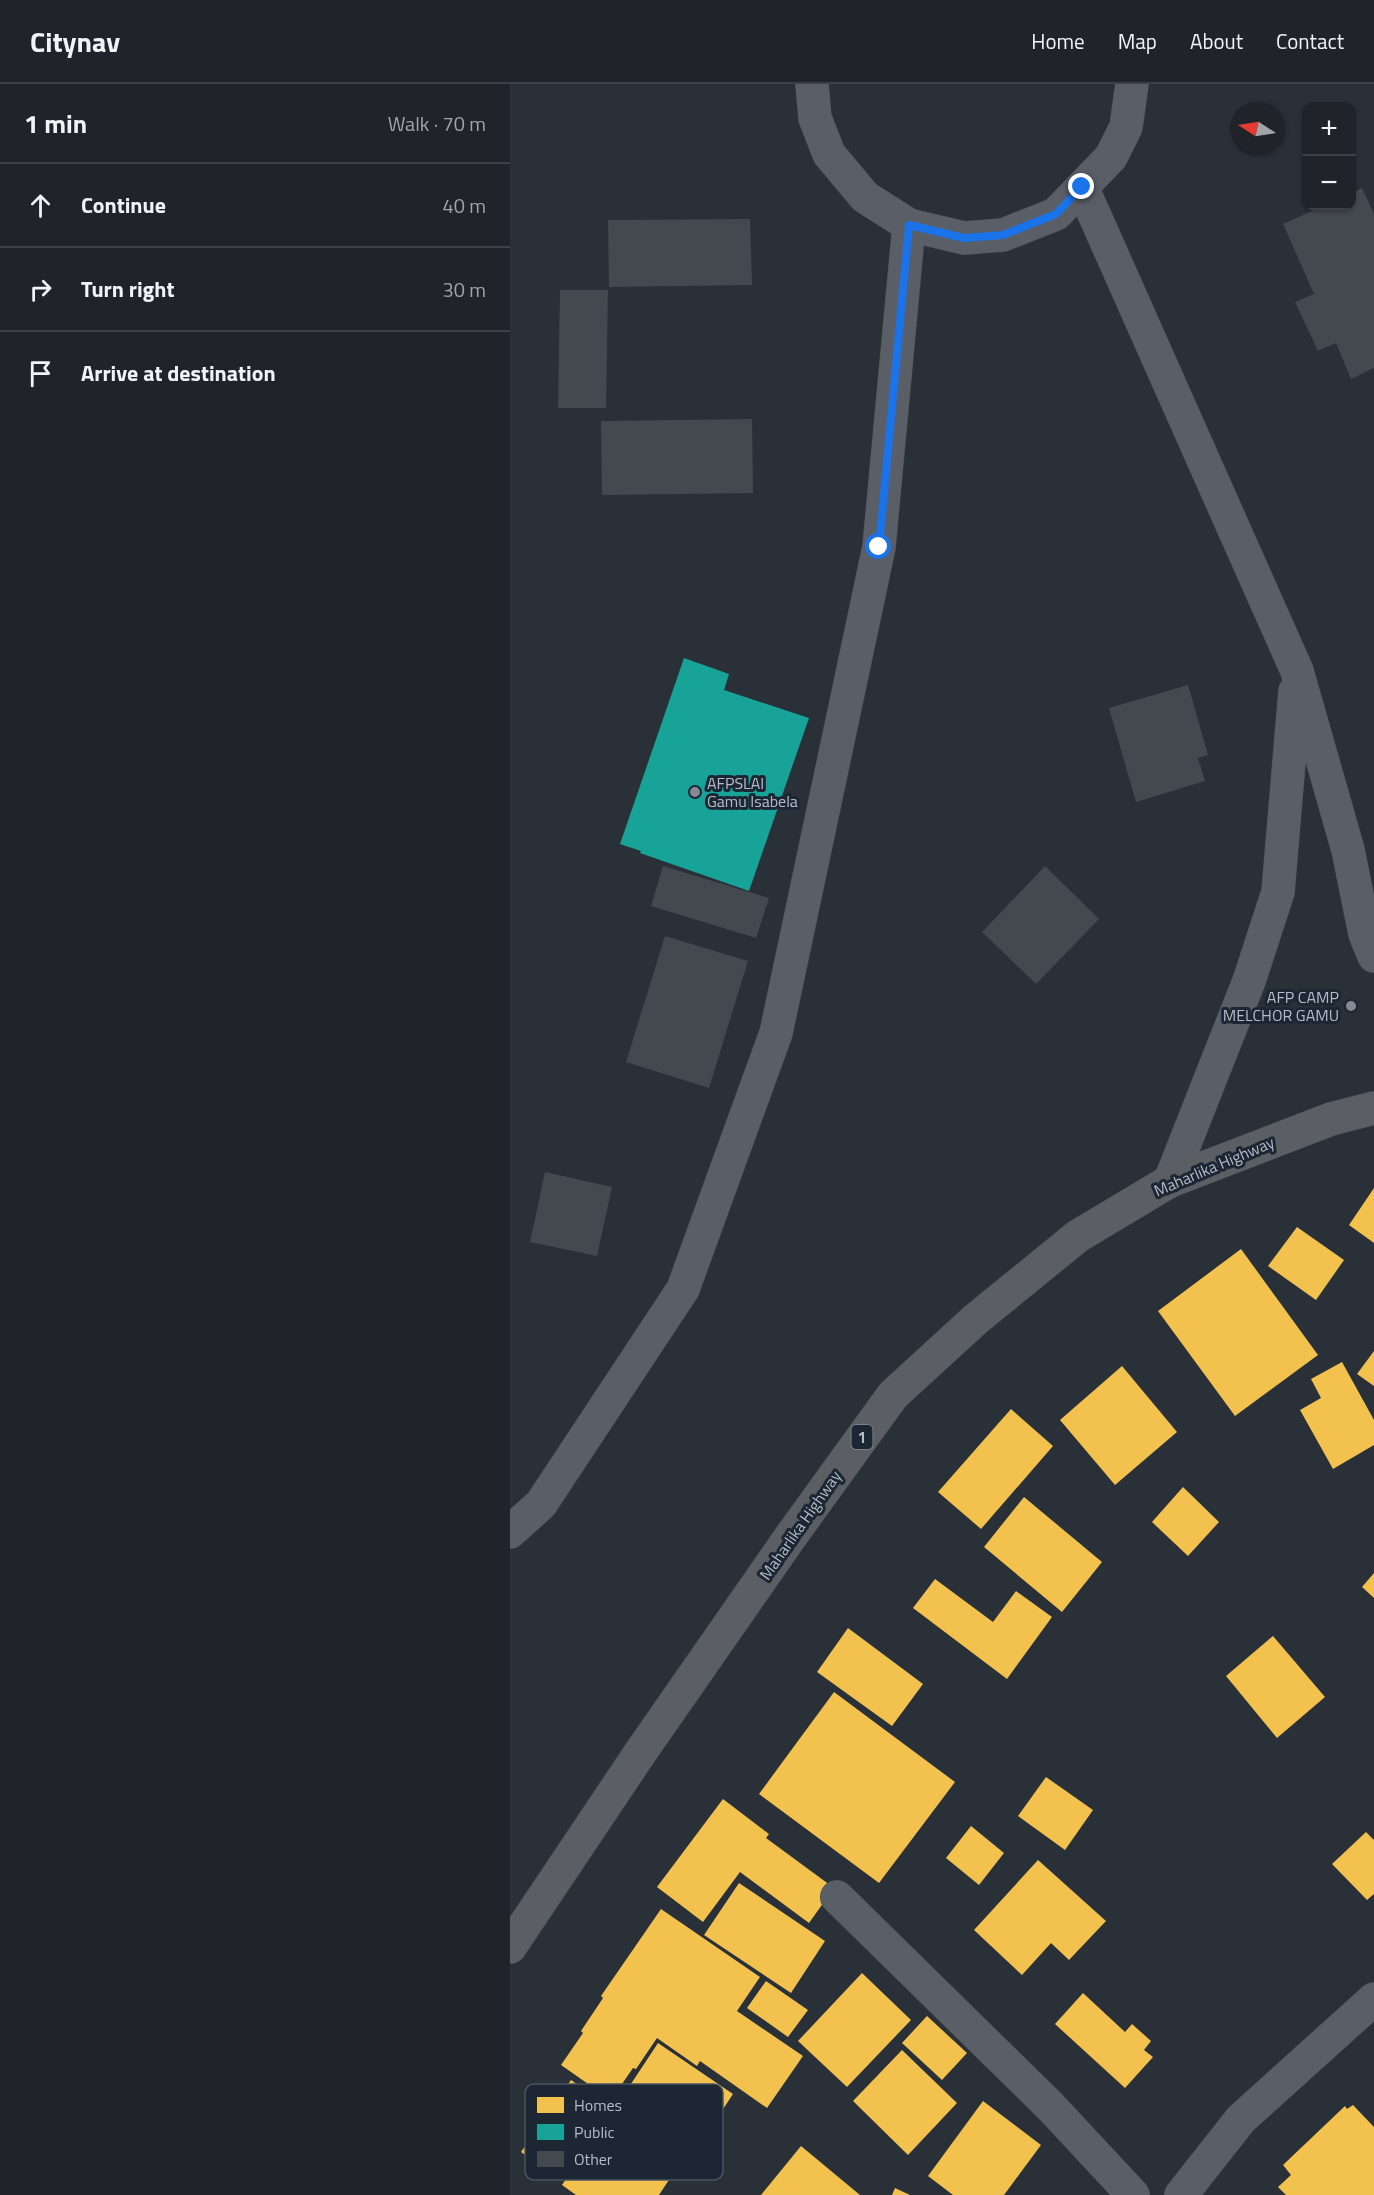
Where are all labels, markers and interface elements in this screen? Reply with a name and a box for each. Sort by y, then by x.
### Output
text: Citynav [30,20,120,63]
text: Home [1031,25,1085,57]
text: Map [1118,25,1157,57]
text: About [1190,25,1243,57]
text: Contact [1276,25,1344,57]
north arrow [1230,102,1284,156]
map controls [1302,102,1356,210]
button: + [1302,102,1356,156]
text: 1 min [24,104,87,143]
text: Walk · 70 m [388,108,486,139]
button: − [1302,156,1356,210]
route end [1068,173,1094,199]
text: Continue [81,188,166,222]
icon: ahead [24,189,57,222]
text: 40 m [442,190,486,221]
text: Turn right [81,272,175,306]
icon: right [24,273,57,306]
text: 30 m [442,274,486,305]
text: Arrive at destination [81,356,276,390]
icon: arrive [24,357,57,390]
route start [865,533,891,559]
place label: AFPSLAI Gamu Isabela [707,771,798,813]
marker: AFPSLAI Gamu Isabela [688,785,702,799]
place label: AFP CAMP MELCHOR GAMU [1223,985,1339,1027]
marker: AFP CAMP MELCHOR GAMU [1344,999,1358,1013]
street label: Maharlika Highway [1150,1130,1278,1202]
road number: 1 [852,1425,872,1449]
street label: Maharlika Highway [753,1465,847,1585]
legend [525,2084,723,2180]
text: Homes [574,2093,622,2117]
text: Public [574,2120,615,2144]
text: Other [574,2147,613,2171]

